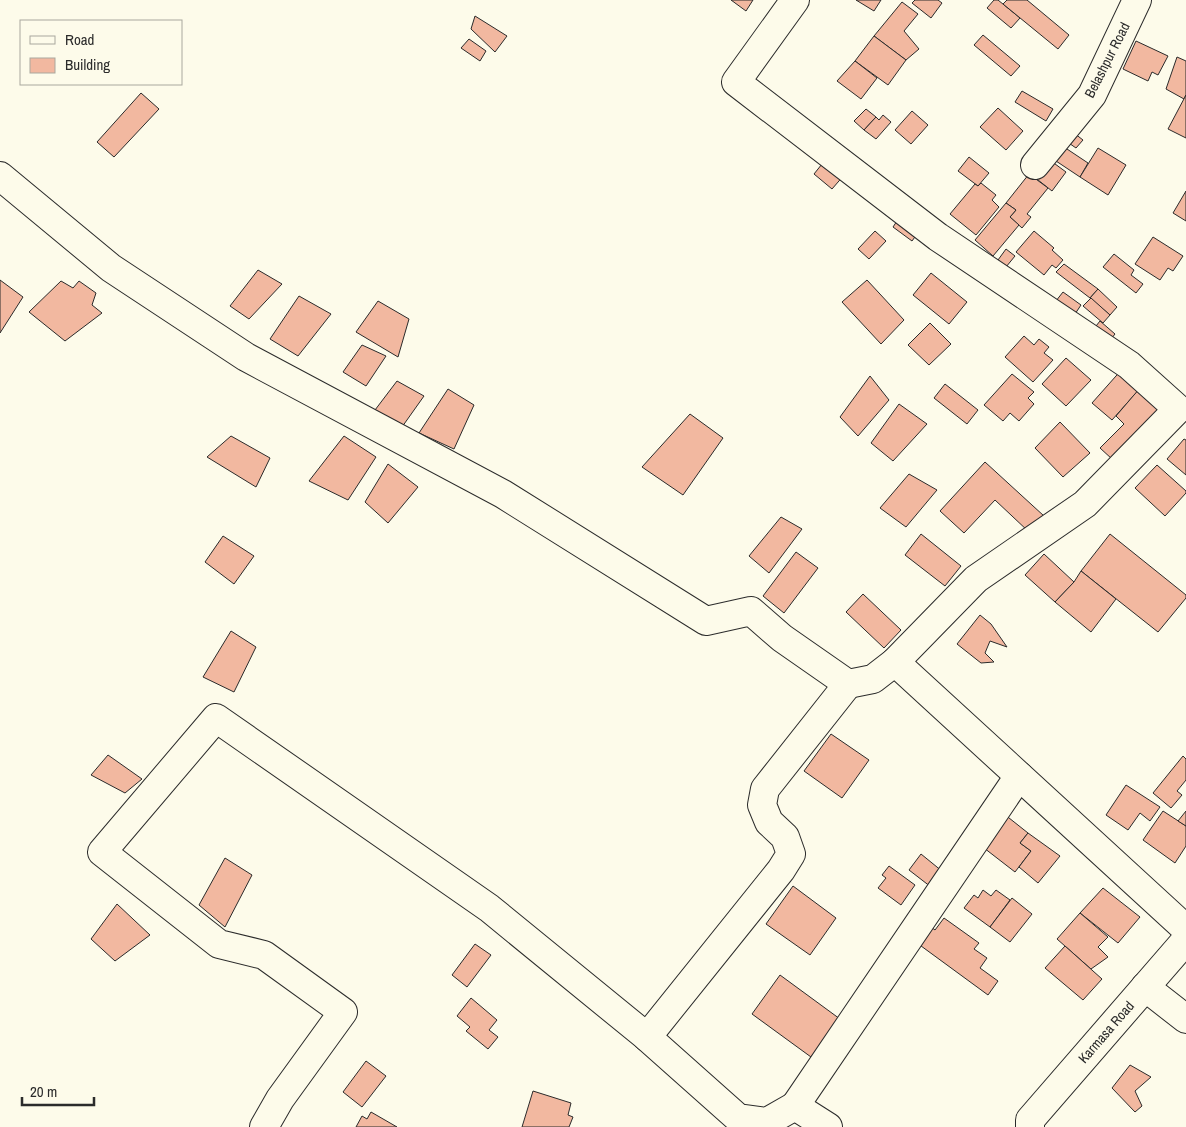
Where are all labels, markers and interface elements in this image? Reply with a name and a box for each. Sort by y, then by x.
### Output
street label: Belashpur Road [1080,19,1134,101]
legend [20,20,182,85]
text: Road [65,29,94,50]
text: Building [65,54,110,75]
street label: Karmasa Road [1074,997,1138,1067]
scale bar [22,1074,95,1106]
text: 20 m [30,1081,57,1102]

